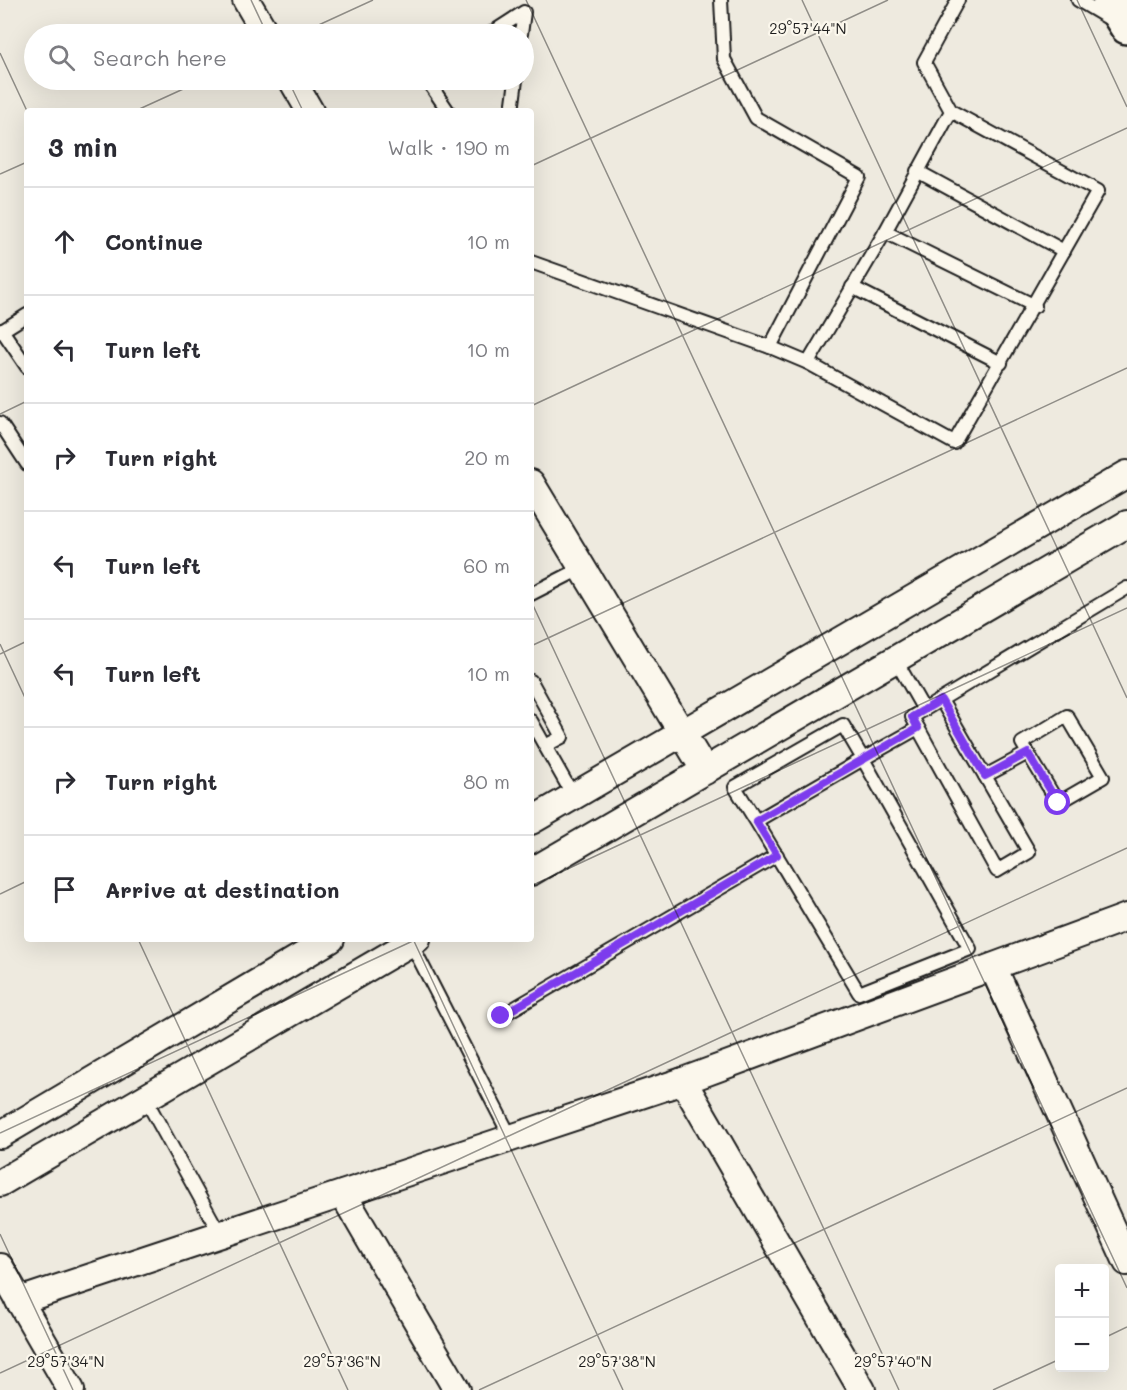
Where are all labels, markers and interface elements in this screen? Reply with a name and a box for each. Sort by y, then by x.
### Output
text: 29°57'44"N [769,18,847,38]
search box [24,24,534,90]
icon: search [45,41,78,74]
text: Search here [93,43,227,72]
text: 3 min [48,130,117,164]
text: Walk · 190 m [387,134,510,160]
icon: ahead [48,225,81,258]
text: Continue [105,227,203,256]
text: 10 m [466,228,510,254]
icon: left [48,333,81,366]
text: Turn left [105,335,201,364]
text: 10 m [466,336,510,362]
icon: right [48,441,81,474]
text: Turn right [105,443,217,472]
text: 20 m [464,444,510,470]
icon: left [48,549,81,582]
text: Turn left [105,551,201,580]
text: 60 m [463,552,510,578]
icon: left [48,657,81,690]
text: Turn left [105,659,201,688]
text: 10 m [466,660,510,686]
icon: right [48,765,81,798]
text: Turn right [105,767,217,796]
text: 80 m [463,768,510,794]
route start [1044,789,1070,815]
icon: arrive [48,873,81,906]
text: Arrive at destination [105,875,340,904]
route end [487,1002,513,1028]
map controls [1055,1264,1109,1372]
button: + [1055,1264,1109,1318]
button: − [1055,1318,1109,1372]
text: 29°57'34"N [27,1351,105,1371]
text: 29°57'36"N [303,1351,381,1371]
text: 29°57'38"N [578,1351,656,1371]
text: 29°57'40"N [854,1351,932,1371]

